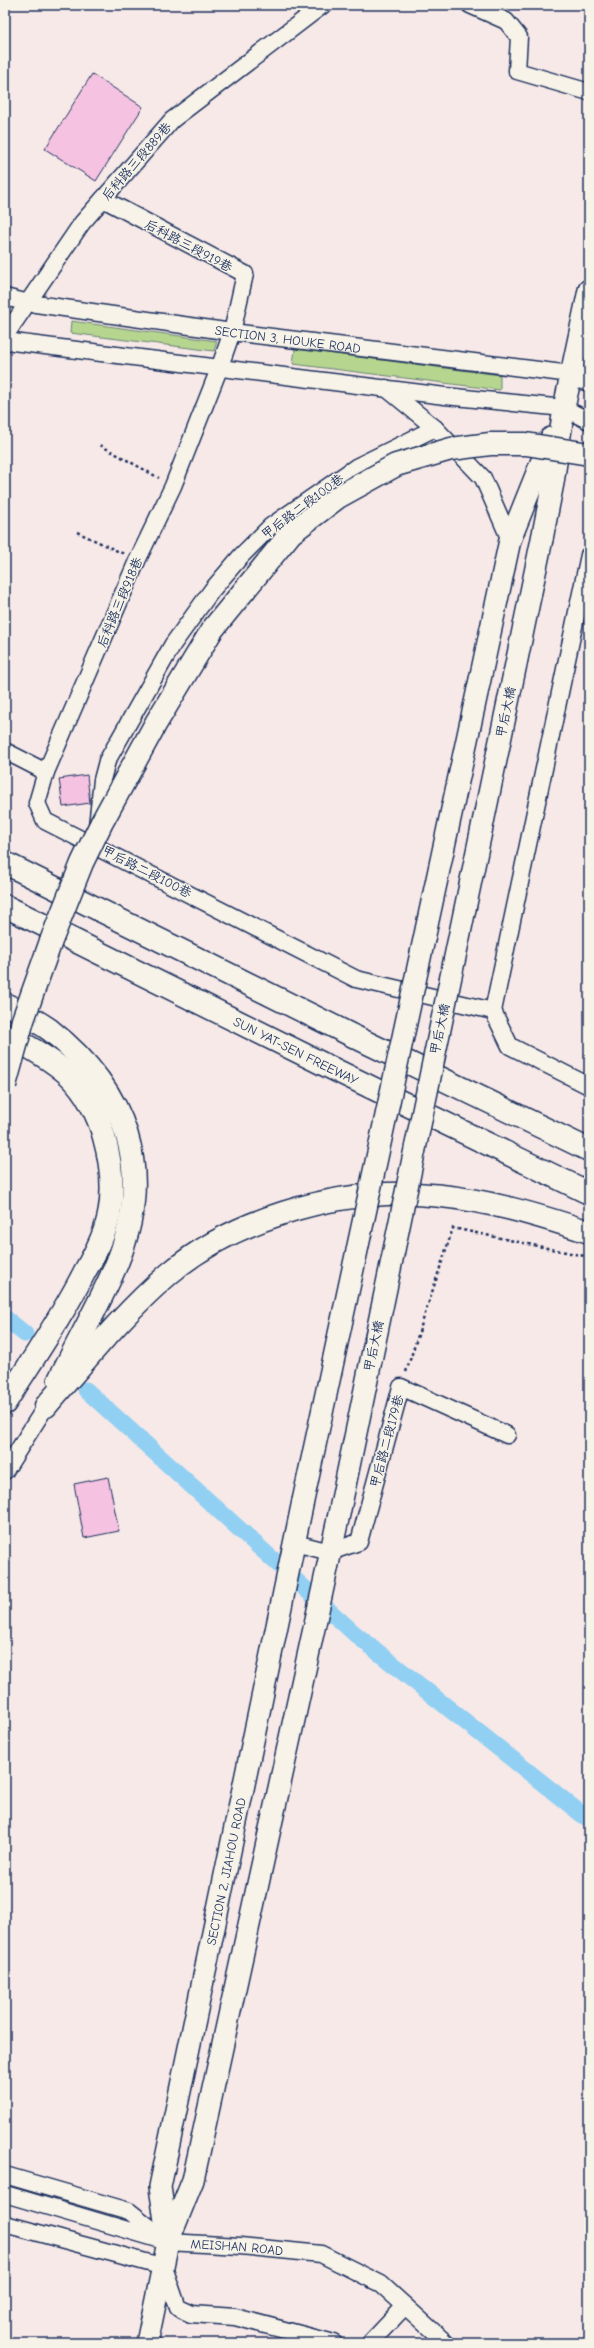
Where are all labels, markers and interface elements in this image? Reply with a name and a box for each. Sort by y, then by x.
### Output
street label: 后科路三段889巷 [98,119,174,203]
street label: 后科路三段919巷 [142,216,235,275]
street label: SECTION 3, HOUKE ROAD [214,323,361,356]
street label: 甲后路二段100巷 [258,471,346,542]
street label: 后科路三段918巷 [94,555,145,650]
street label: 甲后大橋 [493,685,518,739]
street label: 甲后路二段100巷 [99,842,194,901]
street label: 甲后大橋 [427,1002,452,1056]
street label: SUN YAT-SEN FREEWAY [231,1014,361,1088]
street label: 甲后大橋 [361,1319,386,1373]
street label: 甲后路二段179巷 [367,1393,406,1490]
street label: SECTION 2, JIAHOU ROAD [204,1796,249,1947]
street label: MEISHAN ROAD [190,2236,284,2258]

